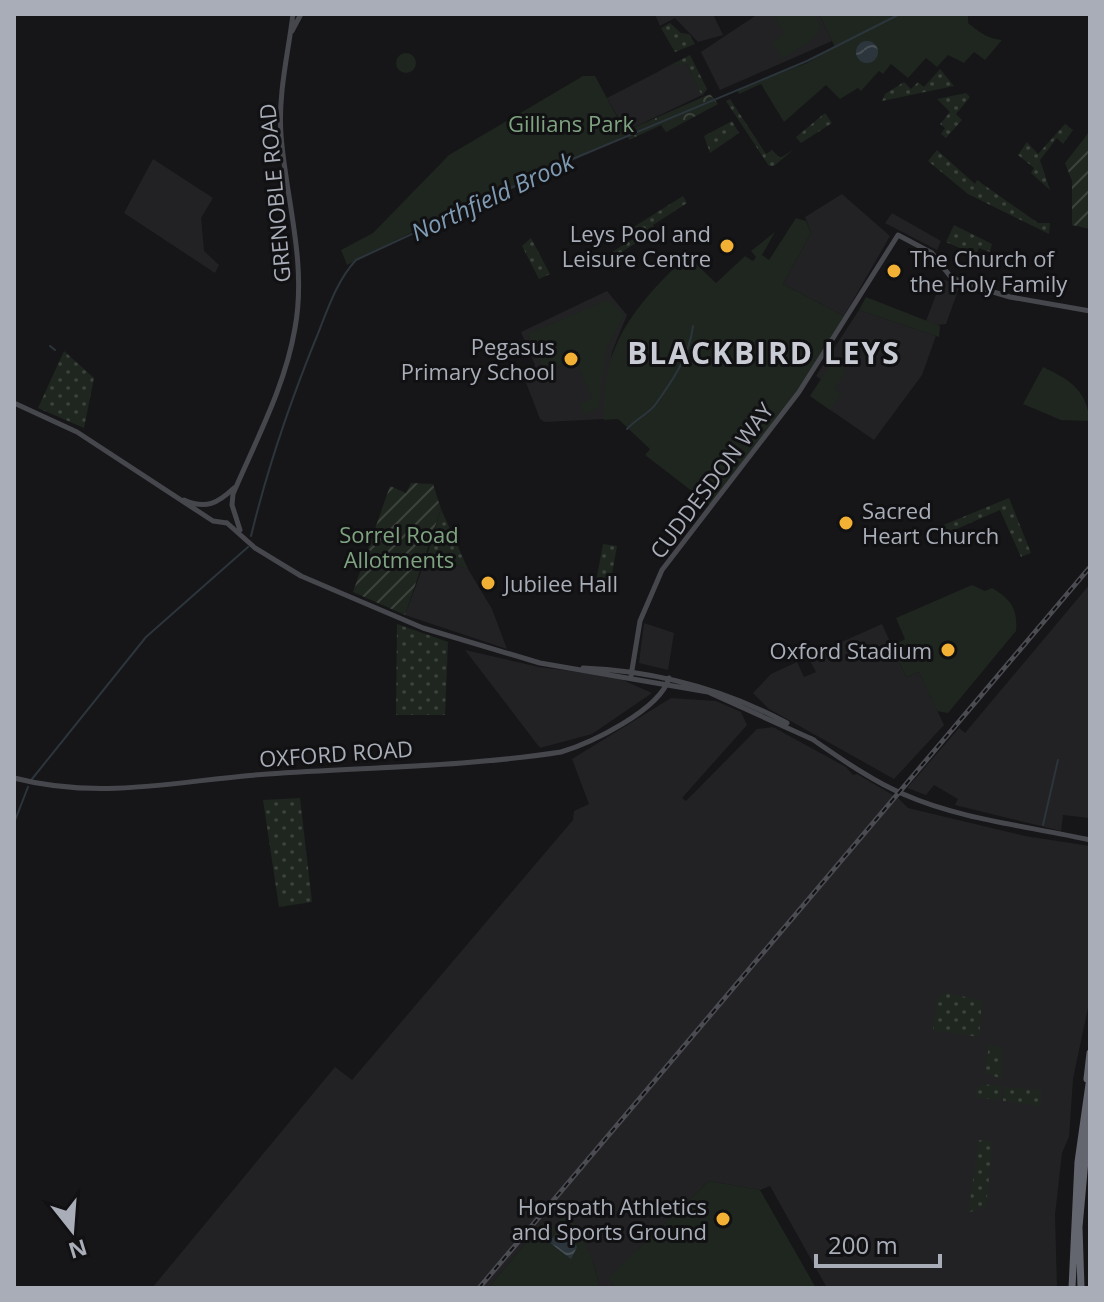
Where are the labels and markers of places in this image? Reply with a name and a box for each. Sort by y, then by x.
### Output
place label: Leys Pool and Leisure Centre [562,218,711,273]
marker: Leys Pool and Leisure Centre [718,237,736,255]
place label: The Church of the Holy Family [910,243,1068,298]
marker: The Church of the Holy Family [885,262,903,280]
place label: Pegasus Primary School [401,331,555,386]
marker: Pegasus Primary School [562,350,580,368]
place label: Sacred Heart Church [862,495,999,550]
marker: Sacred Heart Church [837,514,855,532]
place label: Jubilee Hall [502,568,618,598]
marker: Jubilee Hall [479,574,497,592]
place label: Oxford Stadium [770,635,932,665]
marker: Oxford Stadium [939,641,957,659]
place label: Horspath Athletics and Sports Ground [512,1191,707,1246]
marker: Horspath Athletics and Sports Ground [714,1210,732,1228]

